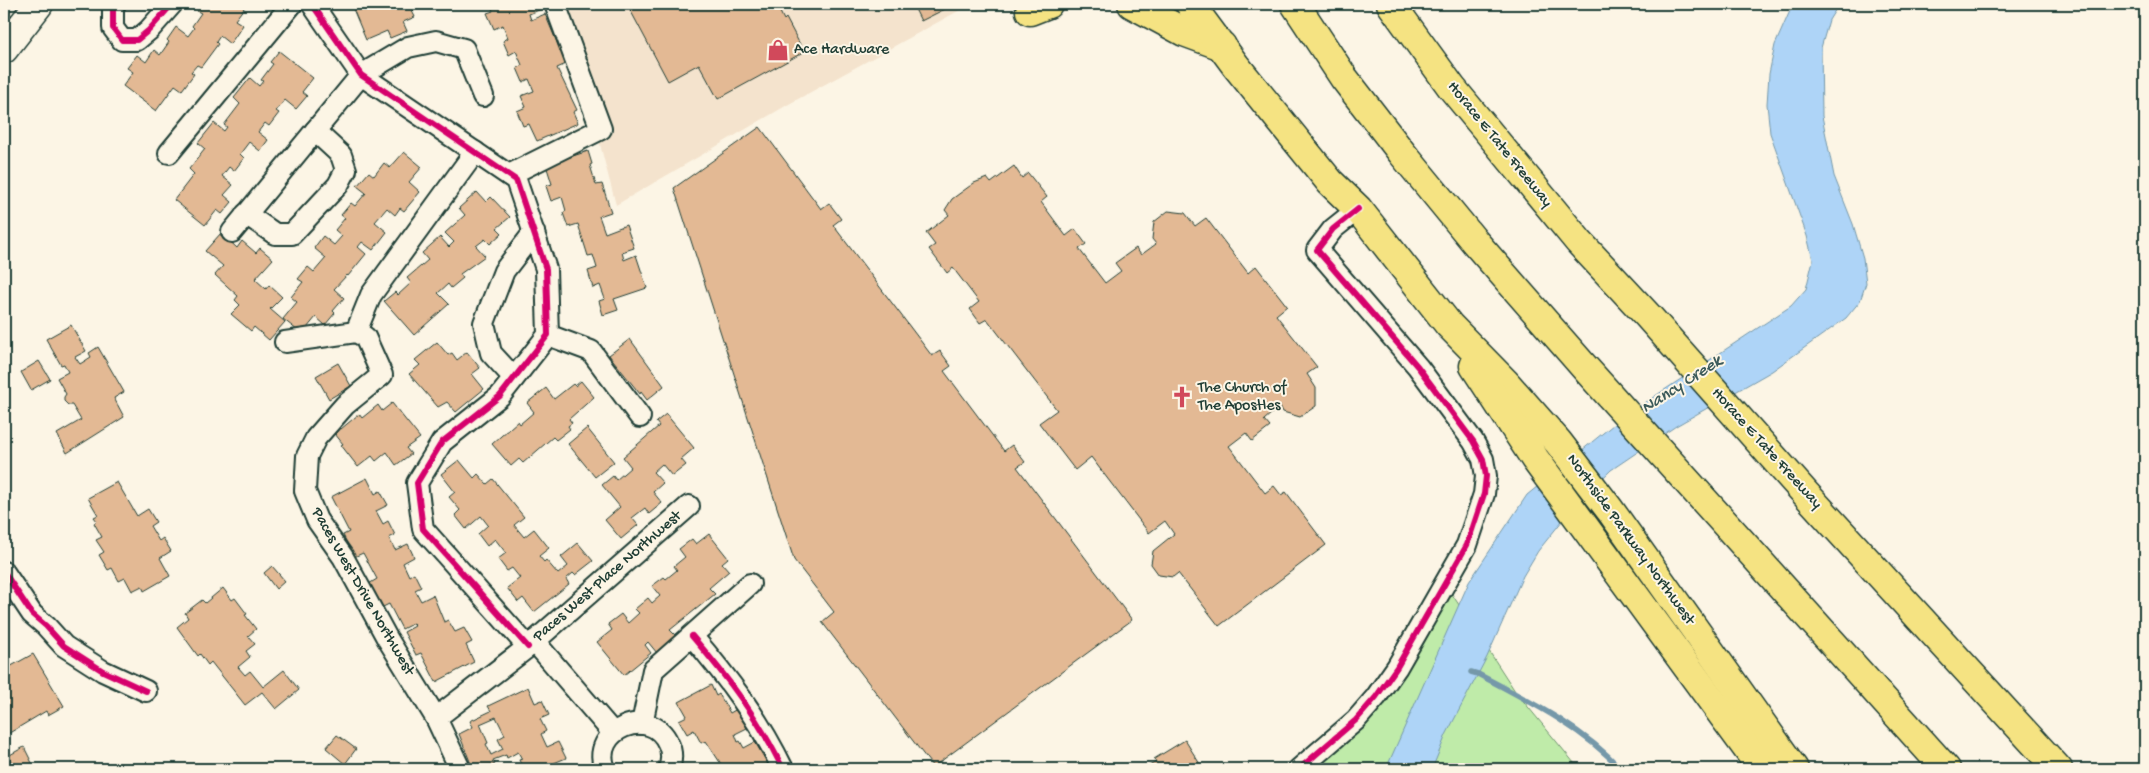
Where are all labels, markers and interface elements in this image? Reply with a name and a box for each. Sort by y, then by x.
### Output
shop icon: Ace Hardware [765,37,791,63]
place label: Ace Hardware [794,41,890,60]
street label: Horace E Tate Freeway [1442,78,1556,212]
water label: Nancy Creek [1638,350,1728,419]
place label: The Church of The Apostles [1197,379,1287,416]
church icon: The Church of The Apostles [1169,384,1195,410]
street label: Horace E Tate Freeway [1707,385,1825,514]
street label: Northside Parkway Northwest [1562,451,1699,630]
street label: Paces West Drive Northwest [306,504,419,680]
street label: Paces West Place Northwest [529,506,687,647]

